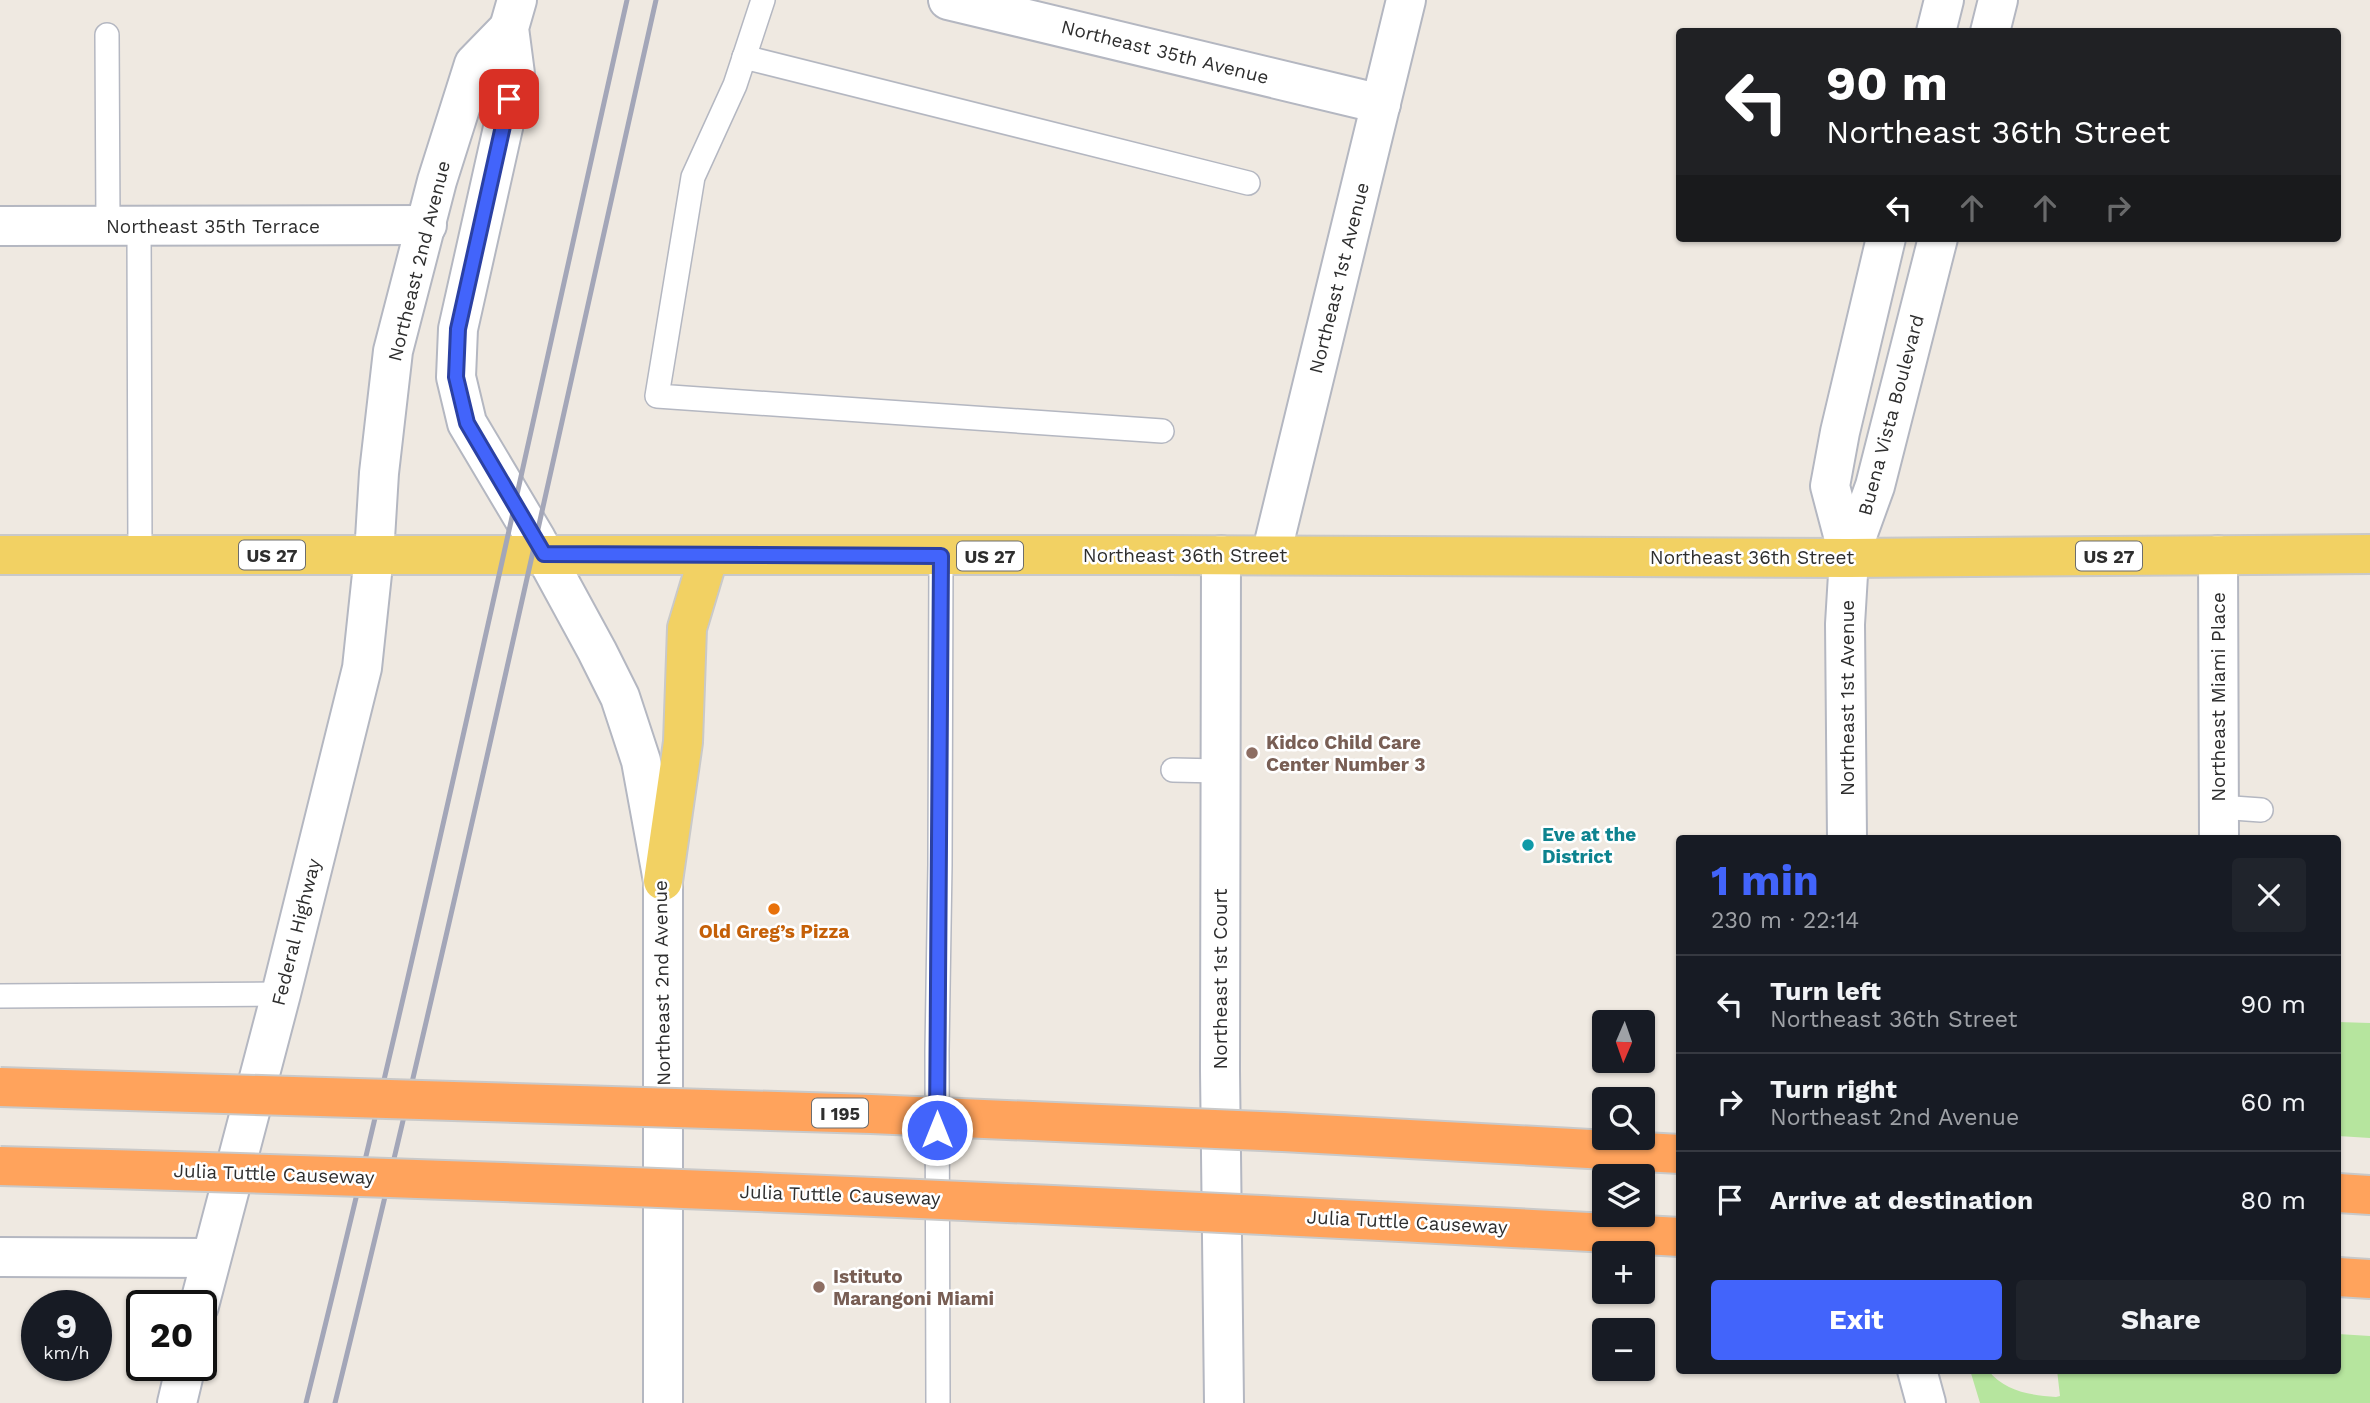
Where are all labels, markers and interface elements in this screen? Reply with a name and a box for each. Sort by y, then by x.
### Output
street label: Northeast 35th Avenue [1059,15,1271,89]
text: 90 m [1826,54,1948,112]
icon: left [1711,56,1802,147]
pin [479,69,539,129]
icon: arrive [490,80,528,118]
text: Northeast 36th Street [1826,113,2170,151]
street label: Northeast 2nd Avenue [383,158,455,364]
street label: Northeast 1st Avenue [1304,180,1374,376]
icon: left [1880,189,1918,227]
icon: ahead [1953,189,1991,227]
icon: ahead [2026,189,2064,227]
icon: right [2099,189,2137,227]
street label: Northeast 35th Terrace [106,215,320,238]
street label: Buena Vista Boulevard [1853,312,1929,518]
road number: US 27 [239,540,305,570]
road number: US 27 [957,542,1023,570]
road number: US 27 [2076,542,2142,570]
street label: Northeast 36th Street [1083,544,1287,567]
street label: Northeast 36th Street [1650,546,1854,569]
street label: Northeast Miami Place [2207,592,2230,802]
street label: Northeast 1st Avenue [1836,600,1859,796]
place label: Kidco Child Care Center Number 3 [1266,731,1425,776]
marker: Kidco Child Care Center Number 3 [1244,745,1260,761]
place label: Eve at the District [1542,823,1636,868]
marker: Eve at the District [1520,837,1536,853]
street label: Federal Highway [267,856,325,1008]
text: 1 min [1711,856,1819,905]
button: close [2232,858,2306,932]
street label: Northeast 2nd Avenue [649,880,675,1086]
street label: Northeast 1st Court [1209,888,1232,1070]
marker: Old Greg’s Pizza [766,901,782,917]
text: 230 m · 22:14 [1711,907,1859,934]
place label: Old Greg’s Pizza [699,920,849,943]
text: Turn left [1770,976,1881,1006]
icon: left [1711,985,1749,1023]
text: 90 m [2240,989,2306,1019]
text: Northeast 36th Street [1770,1006,2017,1033]
north arrow [1592,1010,1656,1073]
map controls [1592,1010,1655,1381]
text: Turn right [1770,1074,1897,1104]
icon: right [1711,1083,1749,1121]
button: search [1592,1087,1655,1150]
text: 60 m [2240,1087,2306,1117]
position arrow [900,1093,974,1167]
road number: I 195 [812,1098,868,1128]
text: Northeast 2nd Avenue [1770,1104,2019,1131]
street label: Julia Tuttle Causeway [173,1159,375,1189]
button: layers [1592,1164,1655,1227]
street label: Julia Tuttle Causeway [739,1180,941,1210]
icon: arrive [1711,1181,1749,1219]
text: Arrive at destination [1770,1185,2033,1215]
text: 80 m [2240,1185,2306,1215]
street label: Julia Tuttle Causeway [1306,1205,1508,1239]
button: + [1592,1241,1655,1304]
place label: Istituto Marangoni Miami [833,1265,994,1310]
marker: Istituto Marangoni Miami [811,1279,827,1295]
button: Exit [1711,1280,2002,1360]
button: Share [2016,1280,2306,1360]
speed limit sign: 20 [126,1290,217,1381]
text: 9 [56,1305,77,1347]
button: − [1592,1318,1655,1381]
text: km/h [43,1342,90,1363]

